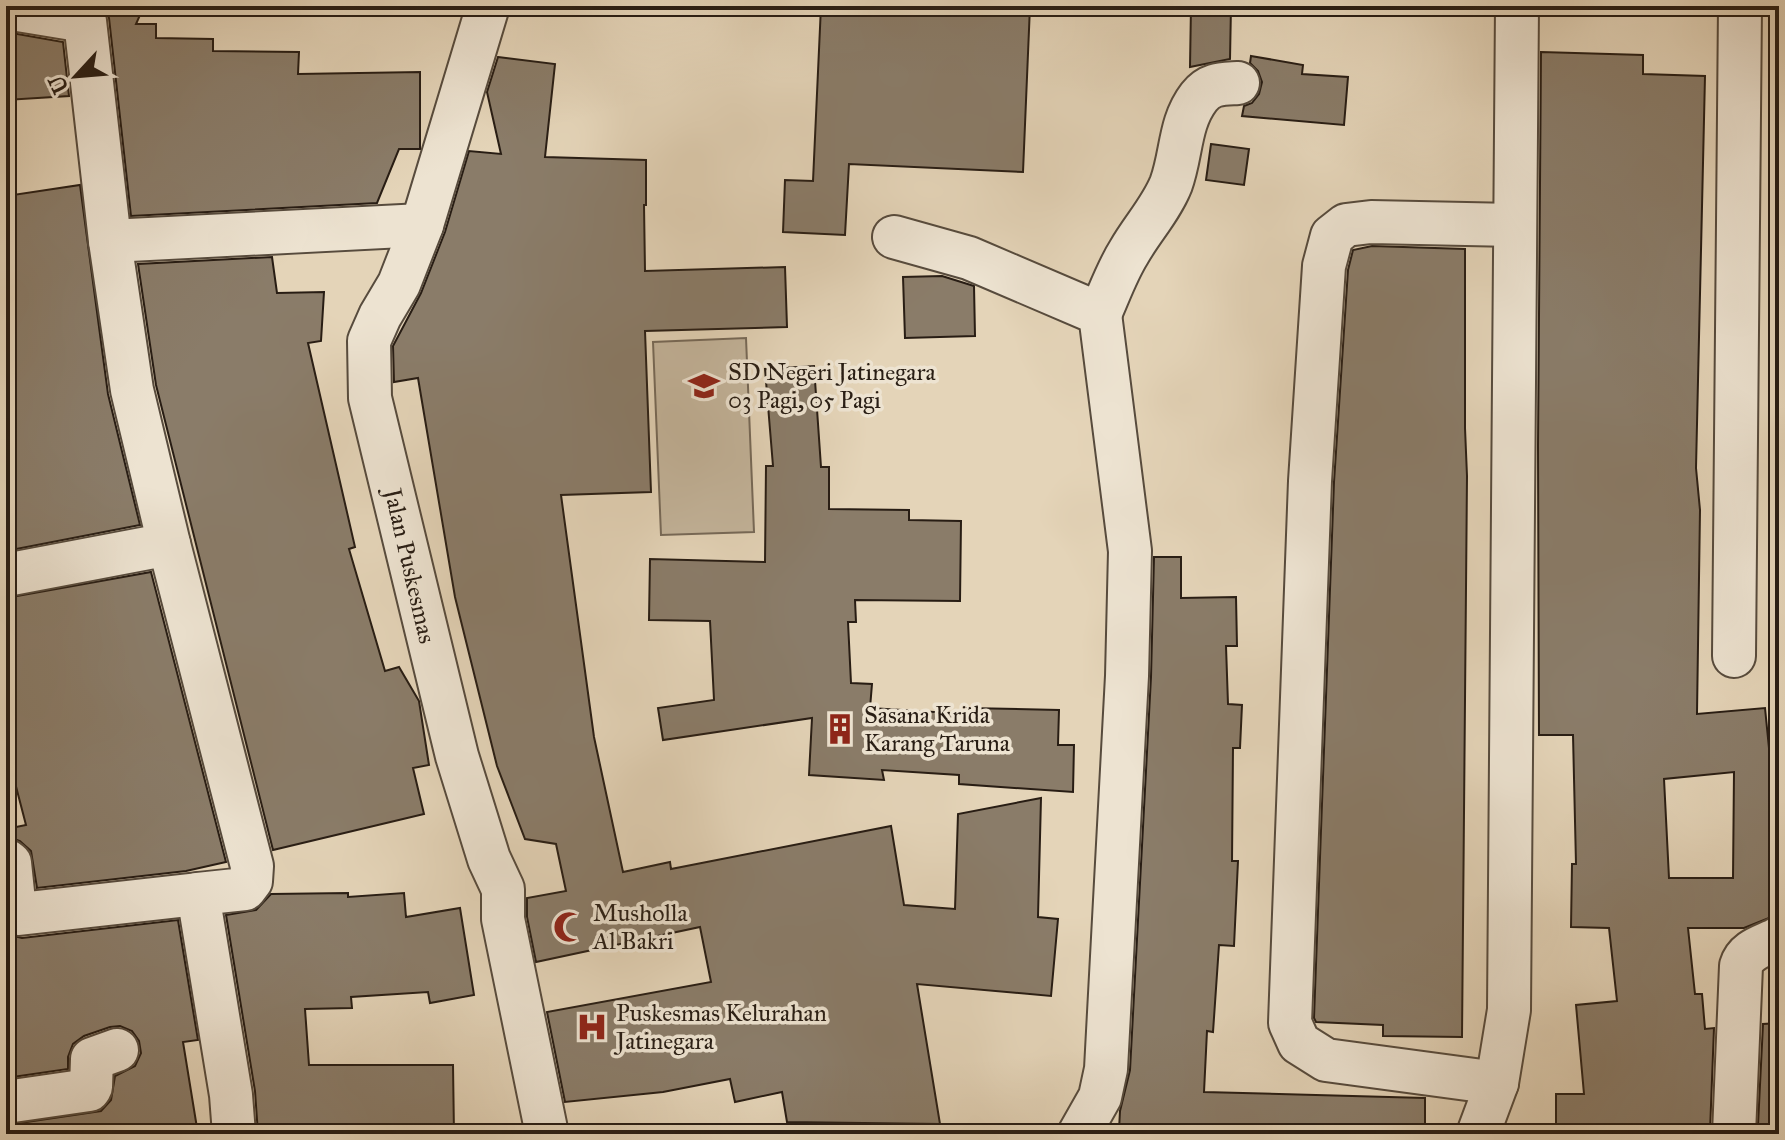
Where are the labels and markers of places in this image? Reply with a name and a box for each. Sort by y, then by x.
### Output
place label: SD Negeri Jatinegara 03 Pagi, 05 Pagi [728,357,936,415]
school or university icon: SD Negeri Jatinegara 03 Pagi, 05 Pagi [687,369,721,403]
place label: Sasana Krida Karang Taruna [864,700,1011,758]
building icon: Sasana Krida Karang Taruna [823,712,857,746]
place label: Musholla Al Bakri [592,898,688,956]
mosque icon: Musholla Al Bakri [552,910,586,944]
place label: Puskesmas Kelurahan Jatinegara [613,998,827,1056]
hospital icon: Puskesmas Kelurahan Jatinegara [575,1010,609,1044]

